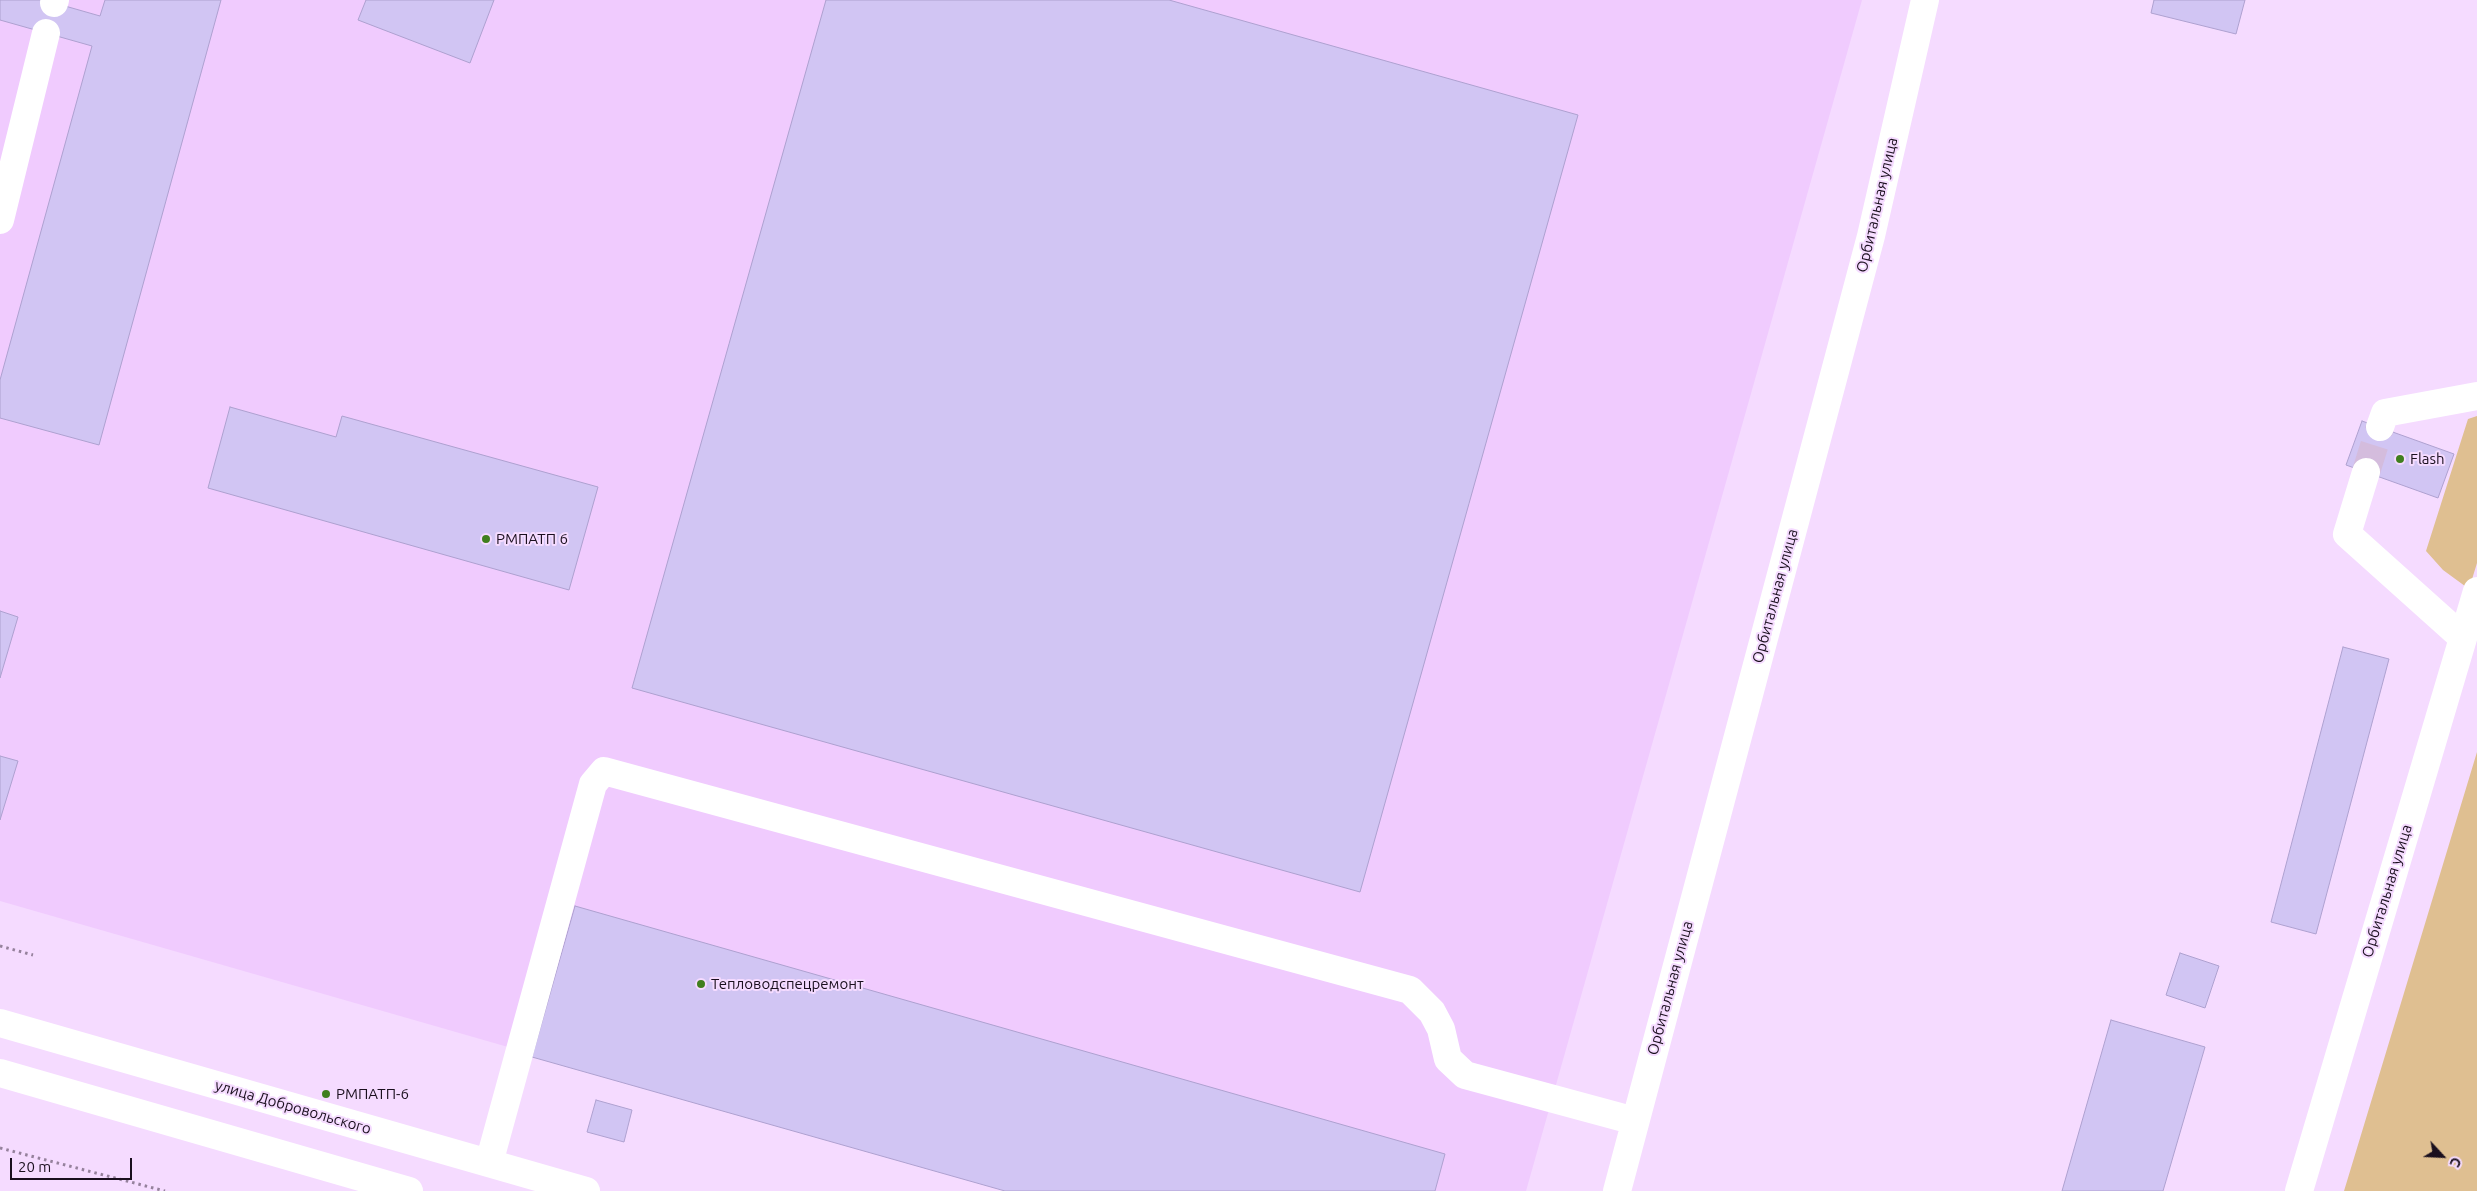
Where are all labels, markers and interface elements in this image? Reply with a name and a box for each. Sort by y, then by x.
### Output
street label: Орбитальная улица [1853,136,1901,274]
place label: Flash [2410,450,2445,468]
marker: Flash [2394,453,2406,465]
street label: Орбитальная улица [1748,527,1802,665]
place label: РМПАТП 6 [496,530,568,548]
marker: РМПАТП 6 [480,533,492,545]
street label: Орбитальная улица [2358,822,2416,960]
street label: Орбитальная улица [1643,919,1697,1057]
place label: Тепловодспецремонт [711,975,864,993]
marker: Тепловодспецремонт [695,978,707,990]
street label: улица Добровольского [213,1076,373,1138]
place label: РМПАТП-6 [336,1085,409,1103]
marker: РМПАТП-6 [320,1088,332,1100]
north arrow [2417,1131,2467,1181]
scale bar [12,1148,135,1180]
text: С [2446,1155,2465,1170]
text: 20 m [18,1158,51,1175]

